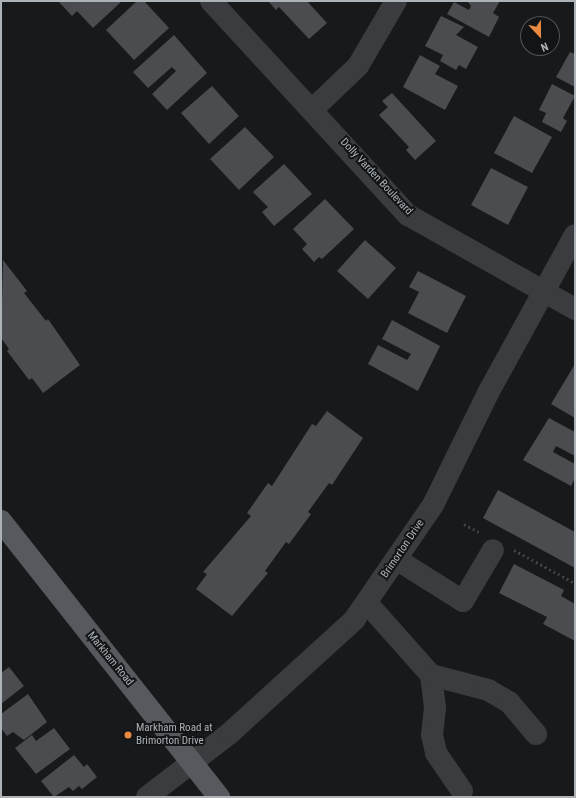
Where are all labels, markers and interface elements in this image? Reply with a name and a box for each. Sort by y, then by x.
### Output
north arrow [520,16,560,56]
text: N [539,39,550,54]
street label: Dolly Varden Boulevard [337,136,415,218]
street label: Brimorton Drive [379,517,427,581]
street label: Markham Road [84,629,136,689]
place label: Markham Road at Brimorton Drive [136,722,212,748]
marker: Markham Road at Brimorton Drive [123,730,133,740]

